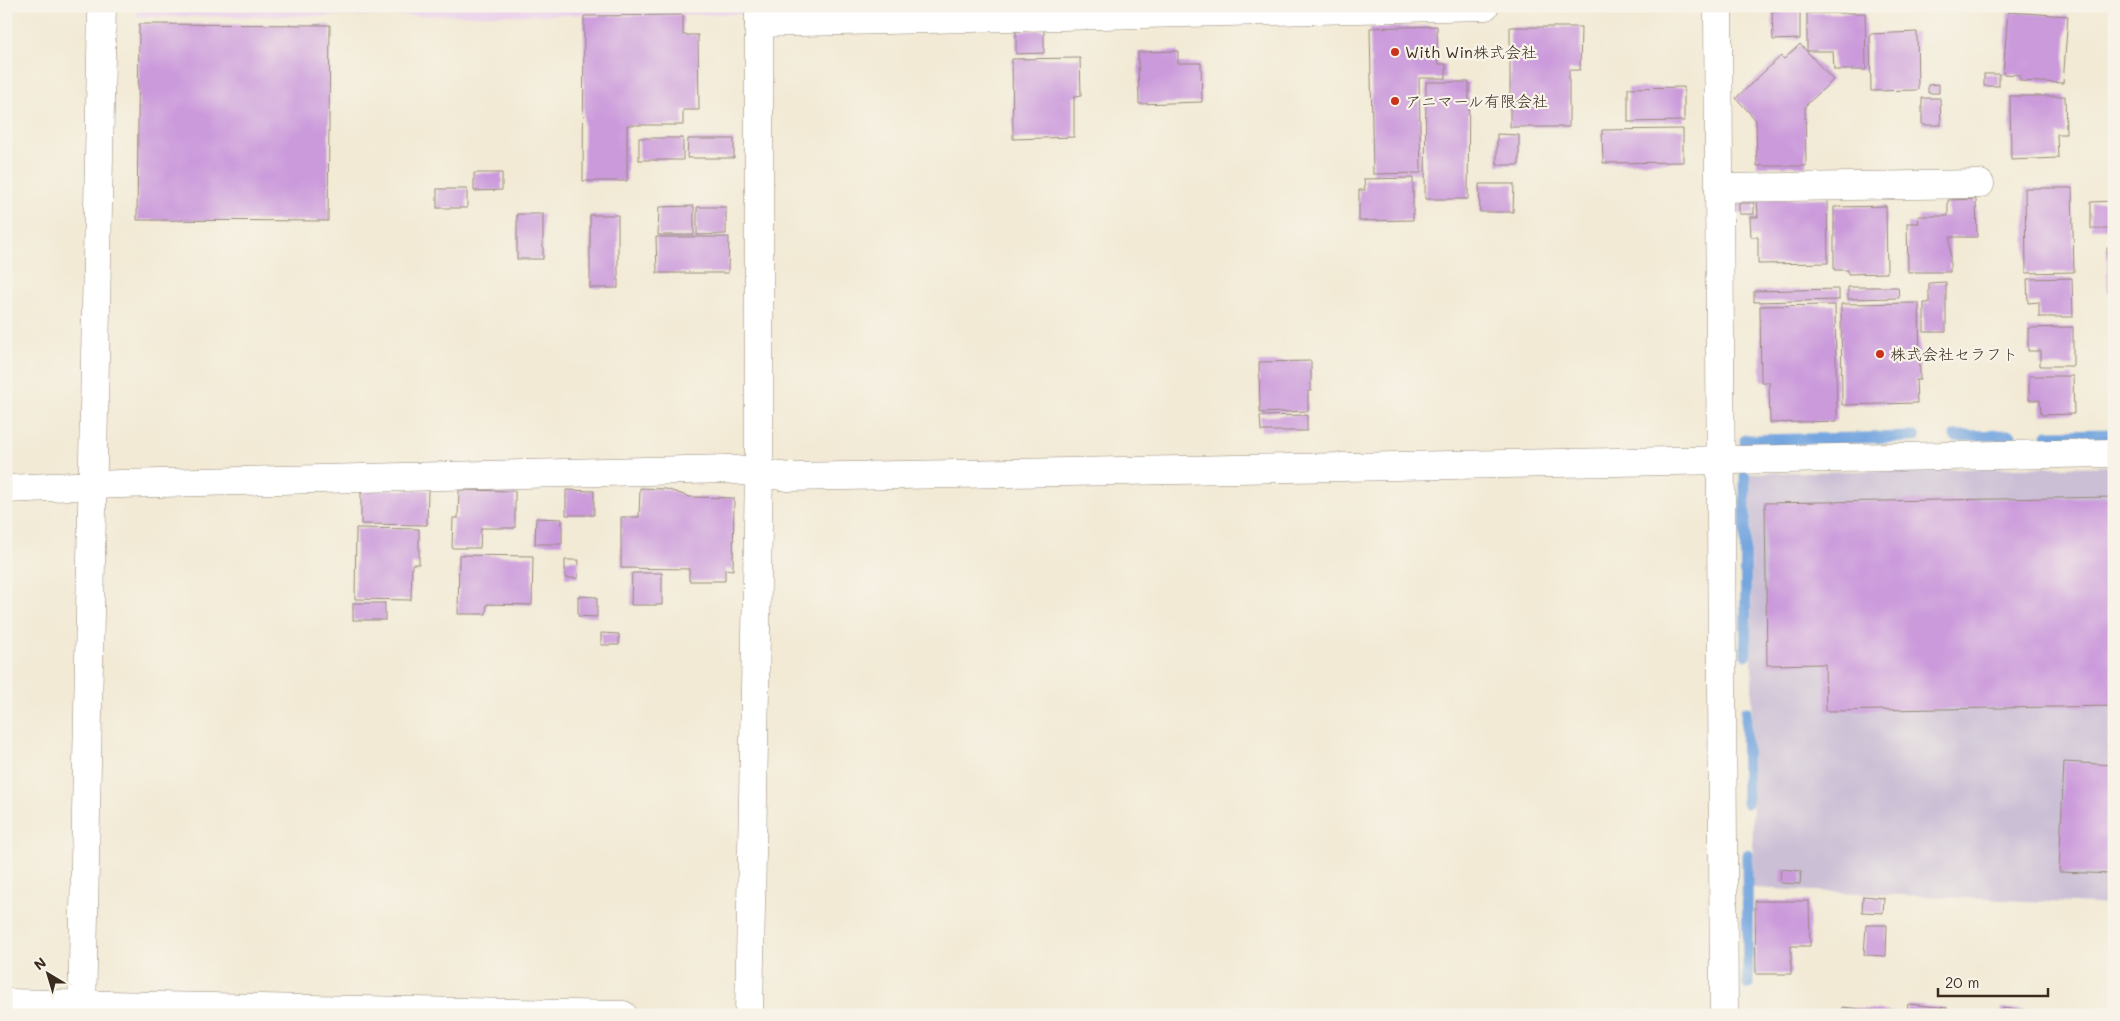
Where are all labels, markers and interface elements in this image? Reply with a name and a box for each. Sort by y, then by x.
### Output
place label: With Win株式会社 [1405,41,1537,62]
marker: With Win株式会社 [1389,46,1401,58]
place label: アニマール有限会社 [1405,90,1548,111]
marker: アニマール有限会社 [1389,95,1401,107]
place label: 株式会社セラフト [1890,343,2018,364]
marker: 株式会社セラフト [1874,348,1886,360]
north arrow [22,948,72,998]
text: N [30,953,50,974]
scale bar [1938,966,2048,998]
text: 20 m [1945,972,1979,992]

